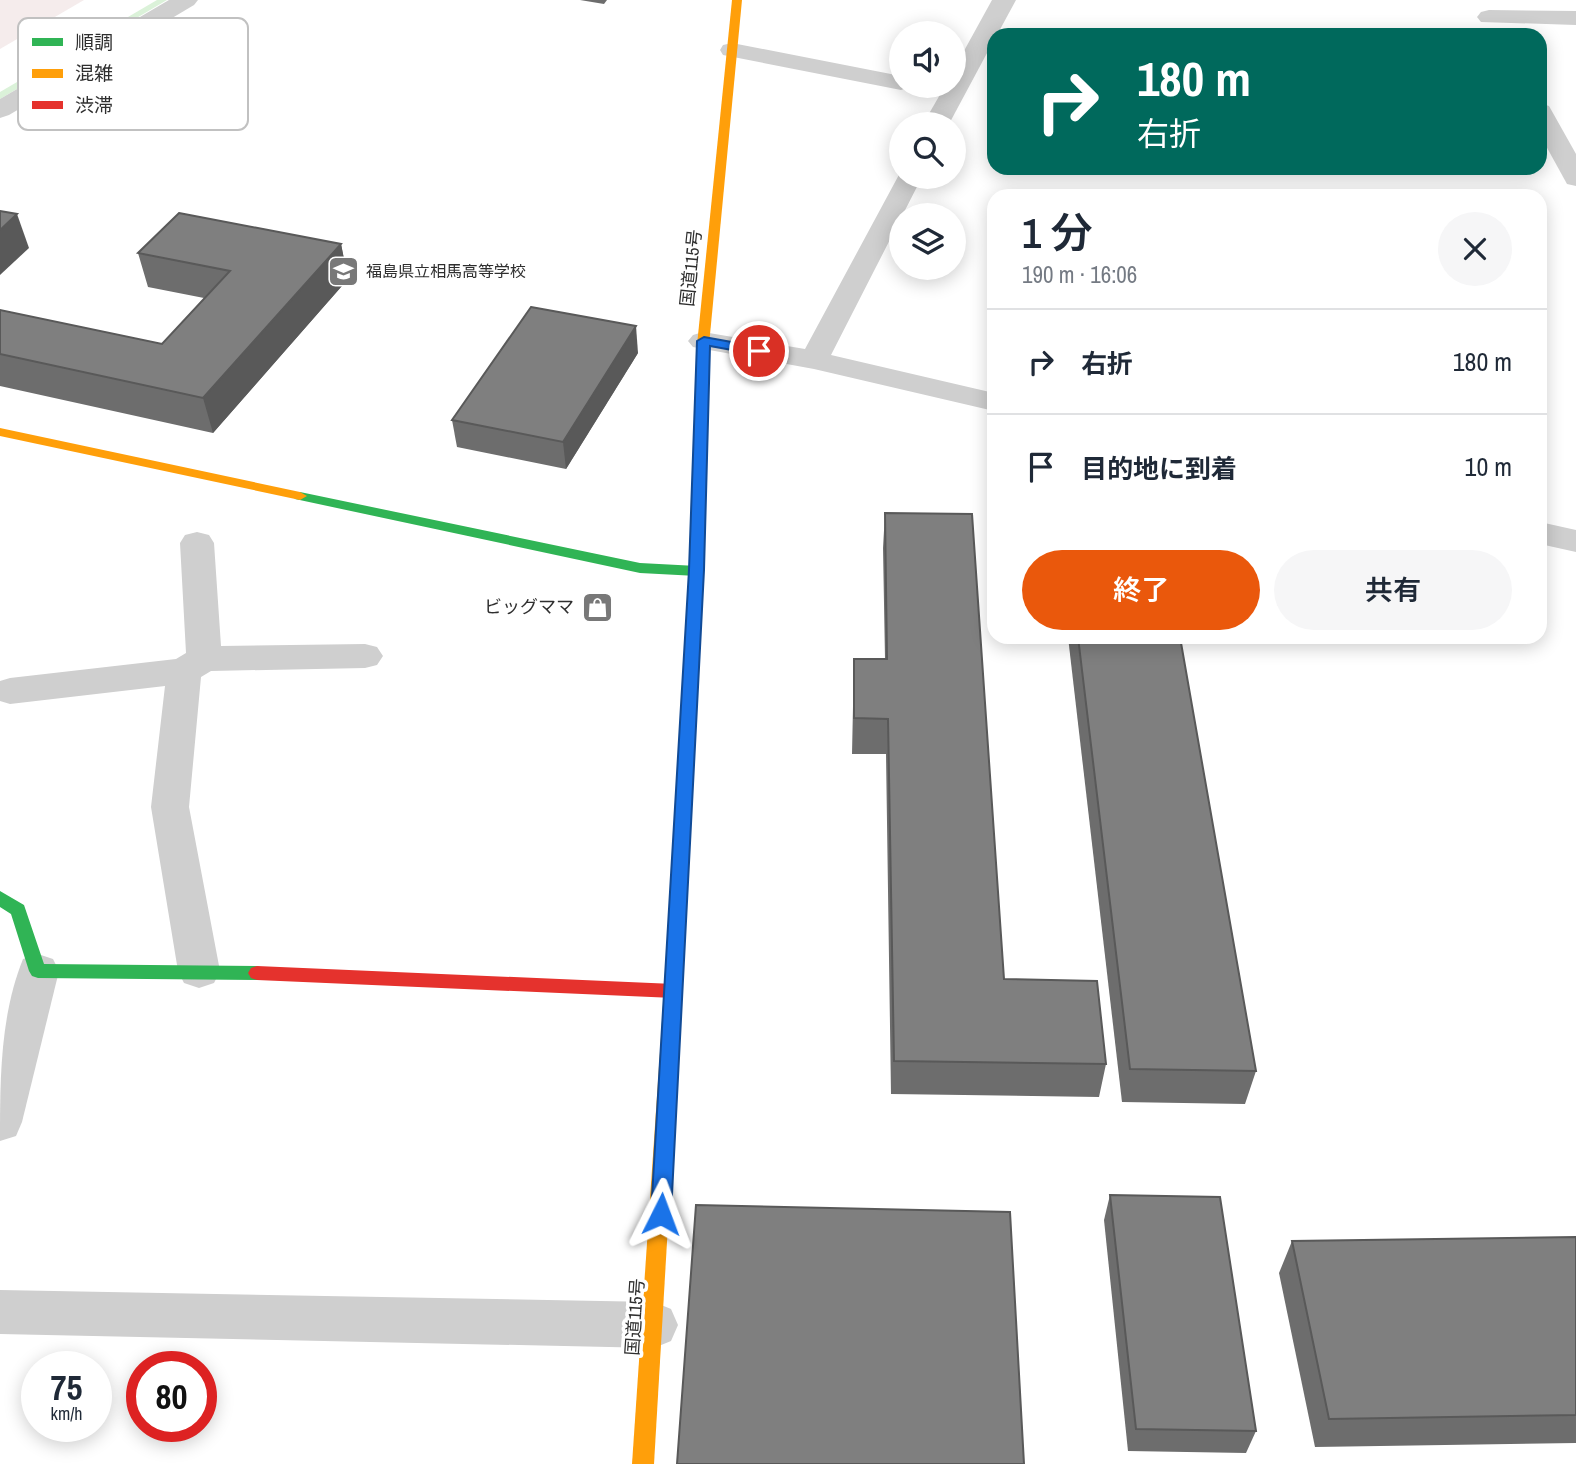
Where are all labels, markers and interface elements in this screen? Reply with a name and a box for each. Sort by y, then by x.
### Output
legend [18,18,248,130]
map controls [889,21,966,280]
button: sound [889,21,966,98]
text: 順調 [75,29,113,55]
text: 180 m [1137,45,1251,111]
icon: right [1022,56,1113,147]
text: 混雑 [75,60,113,86]
text: 渋滞 [75,92,113,118]
button: search [889,112,966,189]
text: 右折 [1137,112,1201,155]
button: layers [889,203,966,280]
text: 1 分 [1022,205,1093,261]
button: close [1438,212,1512,286]
street label: 国道115号 [674,228,707,308]
school or university icon: 福島県立相馬高等学校 [326,254,360,288]
text: 190 m · 16:06 [1022,259,1137,290]
place label: 福島県立相馬高等学校 [366,260,526,282]
pin [729,321,789,381]
icon: arrive [740,332,778,370]
icon: right [1022,343,1060,381]
text: 180 m [1453,344,1512,379]
text: 右折 [1081,346,1133,381]
icon: arrive [1022,448,1060,486]
text: 10 m [1465,449,1512,484]
text: 目的地に到着 [1081,451,1237,486]
button: 終了 [1022,550,1260,630]
button: 共有 [1274,550,1512,630]
shop icon: ビッグママ [580,590,614,624]
place label: ビッグママ [484,594,574,619]
position arrow [624,1177,698,1251]
street label: 国道115号 [619,1277,650,1357]
speed limit sign: 80 [126,1351,217,1442]
text: 75 [51,1364,82,1411]
text: km/h [51,1401,83,1426]

